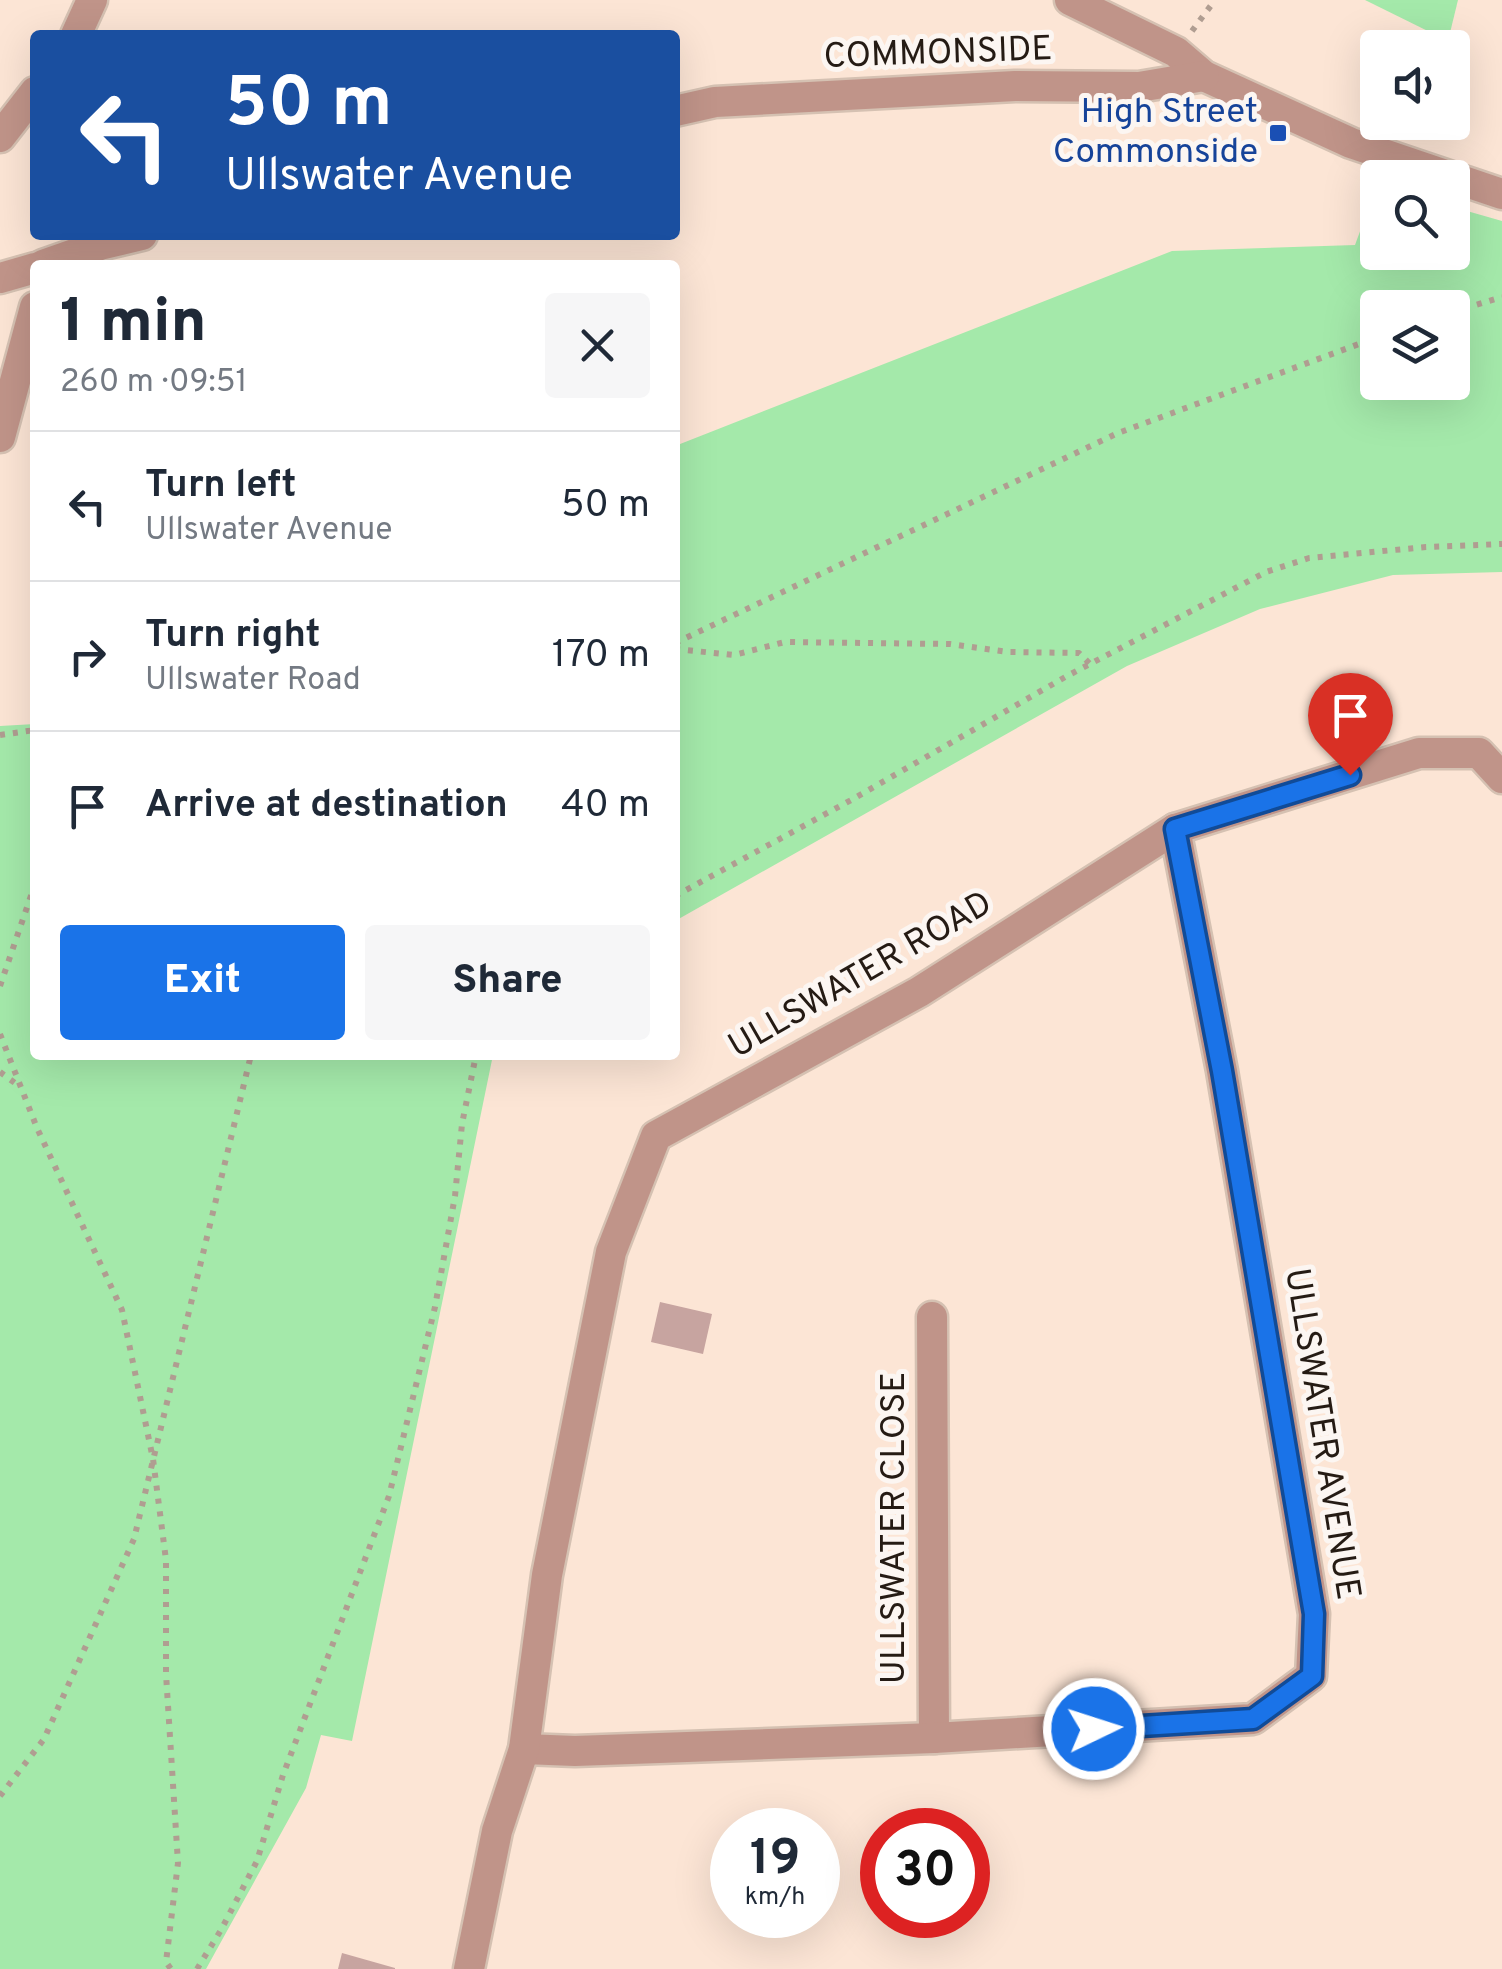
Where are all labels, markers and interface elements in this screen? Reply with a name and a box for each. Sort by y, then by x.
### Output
street label: COMMONSIDE [823,28,1053,80]
map controls [1360,30,1470,400]
button: sound [1360,30,1470,140]
text: 50 m [225,62,392,151]
icon: left [60,70,190,200]
place label: High Street Commonside [1053,91,1258,175]
marker: High Street Commonside [1267,122,1289,144]
text: Ullswater Avenue [225,149,573,206]
button: search [1360,160,1470,270]
text: 1 min [60,287,207,363]
button: layers [1360,290,1470,400]
button: close [545,293,650,398]
text: 260 m · 09:51 [60,363,248,403]
text: Turn left [145,462,297,511]
icon: left [60,479,115,534]
text: 50 m [561,482,650,531]
text: Ullswater Avenue [145,511,392,551]
text: Turn right [145,612,320,661]
icon: right [60,629,115,684]
text: 170 m [552,632,650,681]
text: Ullswater Road [145,661,361,701]
pin [1308,673,1393,776]
icon: arrive [1323,688,1378,743]
icon: arrive [60,779,115,834]
text: Arrive at destination [145,782,508,831]
text: 40 m [561,782,650,831]
street label: ULLSWATER ROAD [721,883,1001,1069]
button: Exit [60,925,345,1040]
button: Share [365,925,650,1040]
street label: ULLSWATER AVENUE [1273,1265,1369,1603]
street label: ULLSWATER CLOSE [873,1372,917,1684]
position arrow [1042,1677,1146,1781]
speed limit sign: 30 [860,1808,990,1938]
text: 19 [750,1829,800,1892]
text: km/h [745,1882,805,1914]

